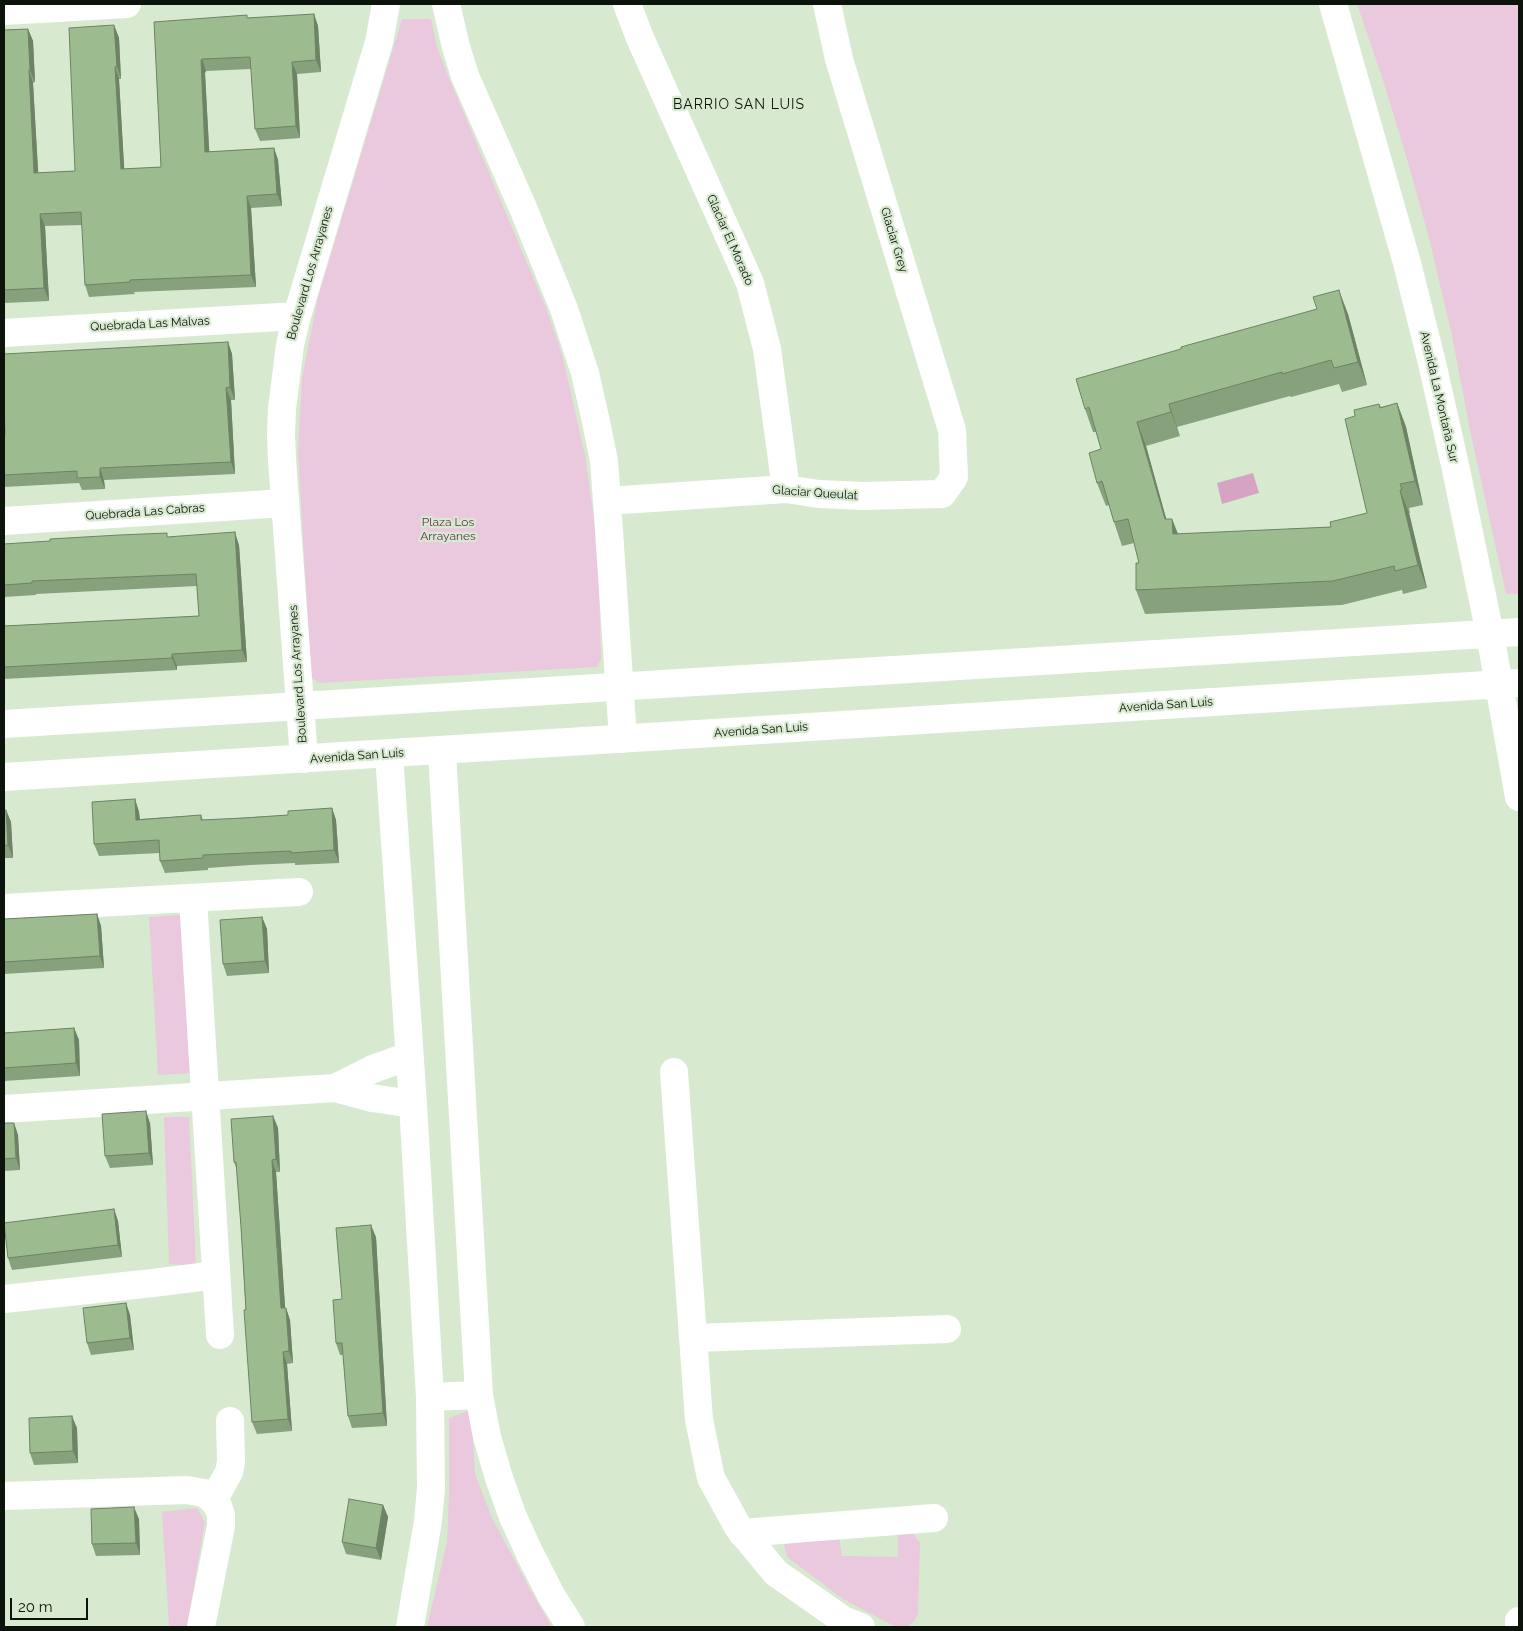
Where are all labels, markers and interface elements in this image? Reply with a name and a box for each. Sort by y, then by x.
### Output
district label: BARRIO SAN LUIS [671,97,807,113]
street label: Glaciar El Morado [704,192,756,288]
street label: Boulevard Los Arrayanes [284,205,336,341]
street label: Glaciar Grey [877,206,911,274]
street label: Quebrada Las Malvas [90,314,210,334]
street label: Avenida La Montaña Sur [1417,330,1461,464]
street label: Glaciar Queulat [772,483,858,503]
street label: Quebrada Las Cabras [85,501,205,523]
park label: Plaza Los Arrayanes [420,515,476,543]
street label: Boulevard Los Arrayanes [286,605,310,743]
street label: Avenida San Luis [1119,695,1213,715]
street label: Avenida San Luis [714,720,808,740]
street label: Avenida San Luis [310,746,404,766]
scale bar [12,1588,90,1620]
text: 20 m [18,1598,53,1616]

